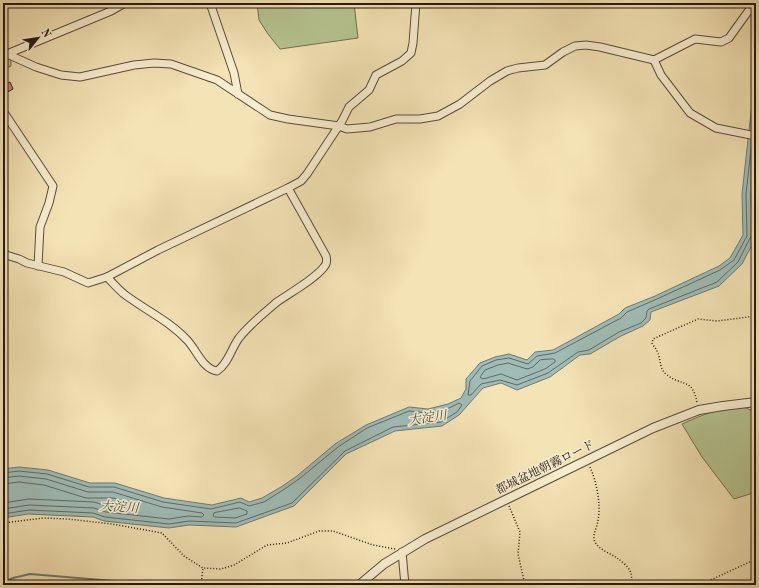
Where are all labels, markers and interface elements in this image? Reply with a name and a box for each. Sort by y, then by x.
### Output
north arrow [18,18,58,58]
text: N [38,27,53,41]
water label: 大淀川 [407,408,449,428]
street label: 都城盆地朝霧ロード [493,437,597,497]
water label: 大淀川 [99,499,141,515]

